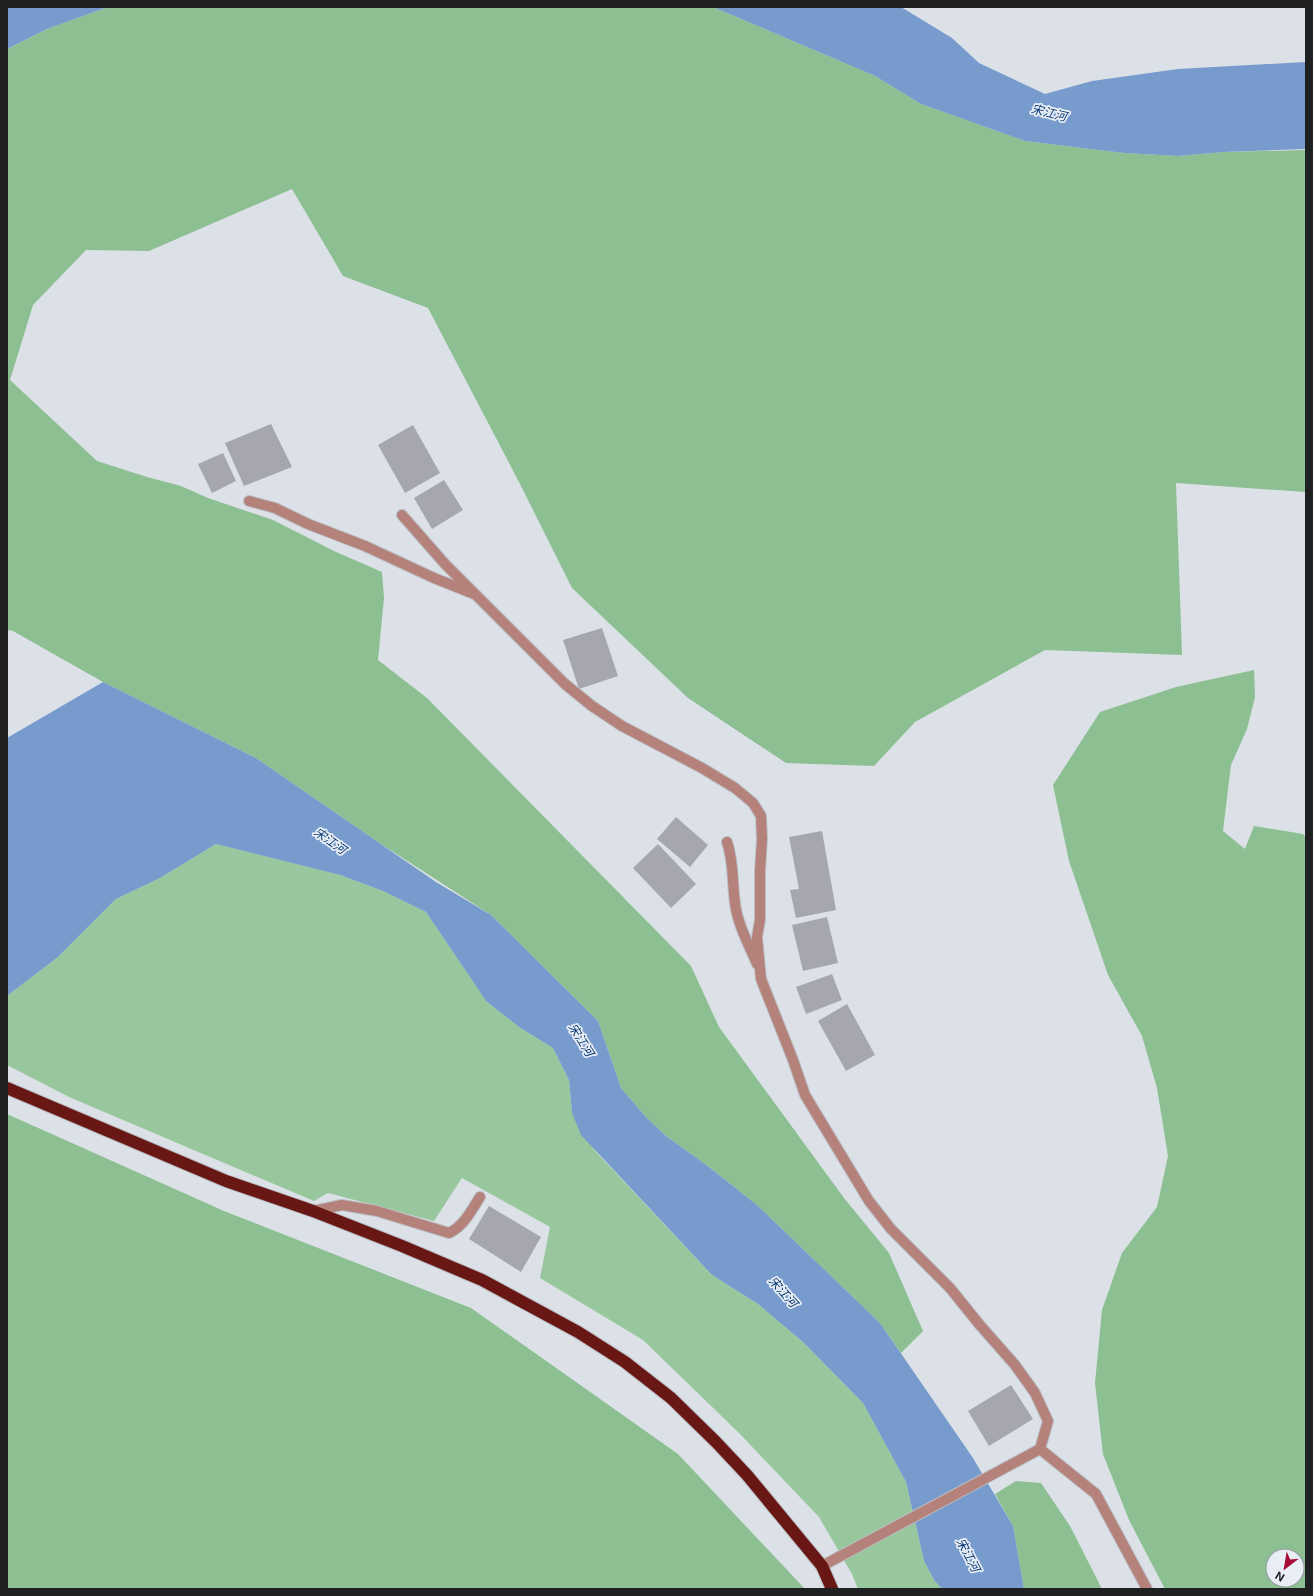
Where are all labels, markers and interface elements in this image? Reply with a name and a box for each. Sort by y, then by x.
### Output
water label: 宋江河 [1030,101,1070,125]
water label: 宋江河 [311,824,351,858]
water label: 宋江河 [566,1020,598,1061]
water label: 宋江河 [766,1273,802,1312]
water label: 宋江河 [953,1535,984,1576]
north arrow [1265,1548,1305,1588]
text: N [1273,1568,1287,1585]

